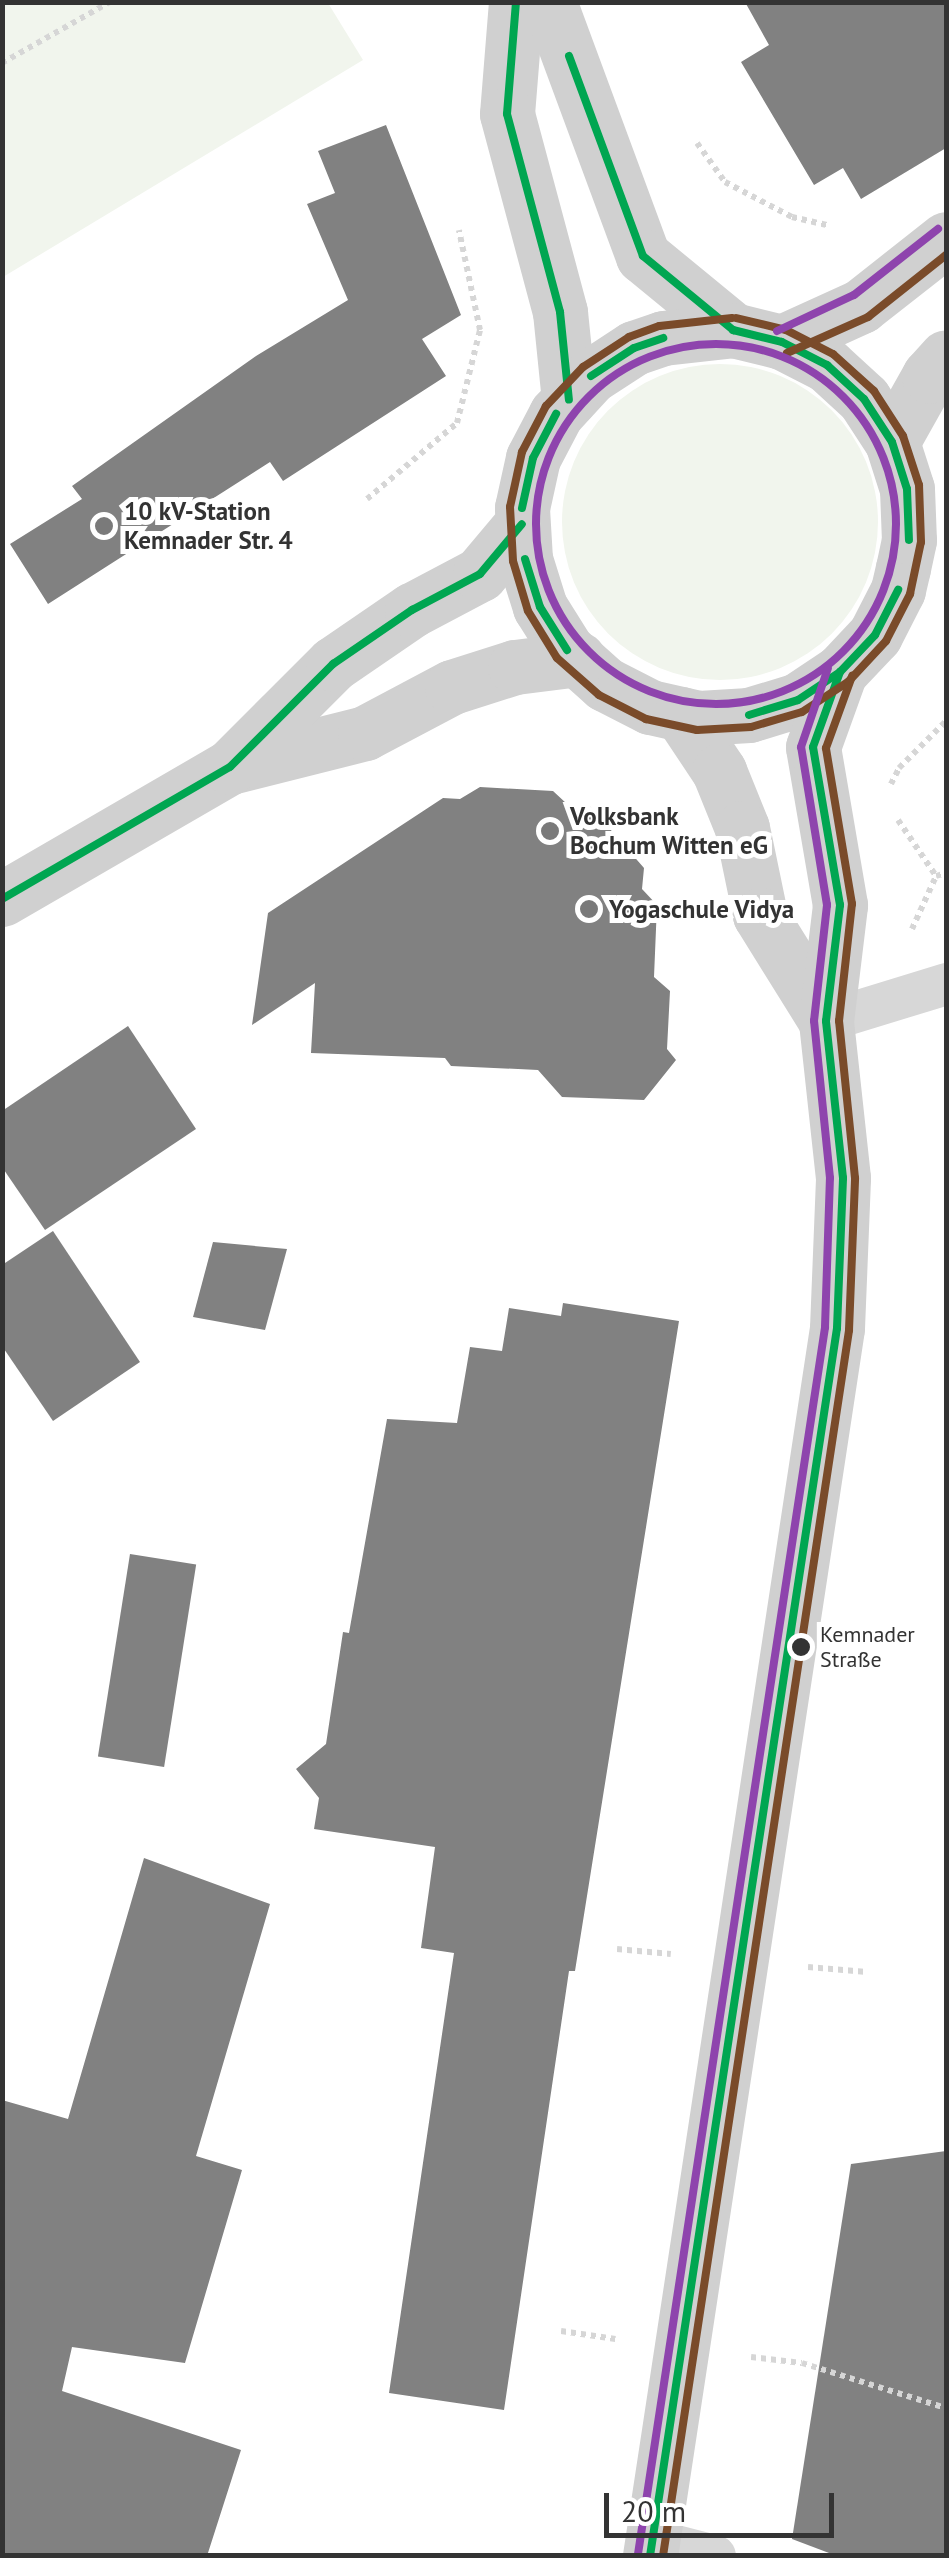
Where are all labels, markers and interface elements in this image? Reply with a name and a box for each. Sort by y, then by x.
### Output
place label: 10 kV-Station Kemnader Str. 4 [124,497,294,556]
marker: 10 kV-Station Kemnader Str. 4 [93,515,115,537]
place label: Volksbank Bochum Witten eG [570,802,769,861]
marker: Volksbank Bochum Witten eG [539,820,561,842]
place label: Yogaschule Vidya [609,894,795,924]
marker: Yogaschule Vidya [578,898,600,920]
place label: Kemnader Straße [820,1621,915,1672]
marker: Kemnader Straße [791,1637,811,1657]
scale bar [609,2473,839,2535]
text: 20 m [621,2491,686,2530]

